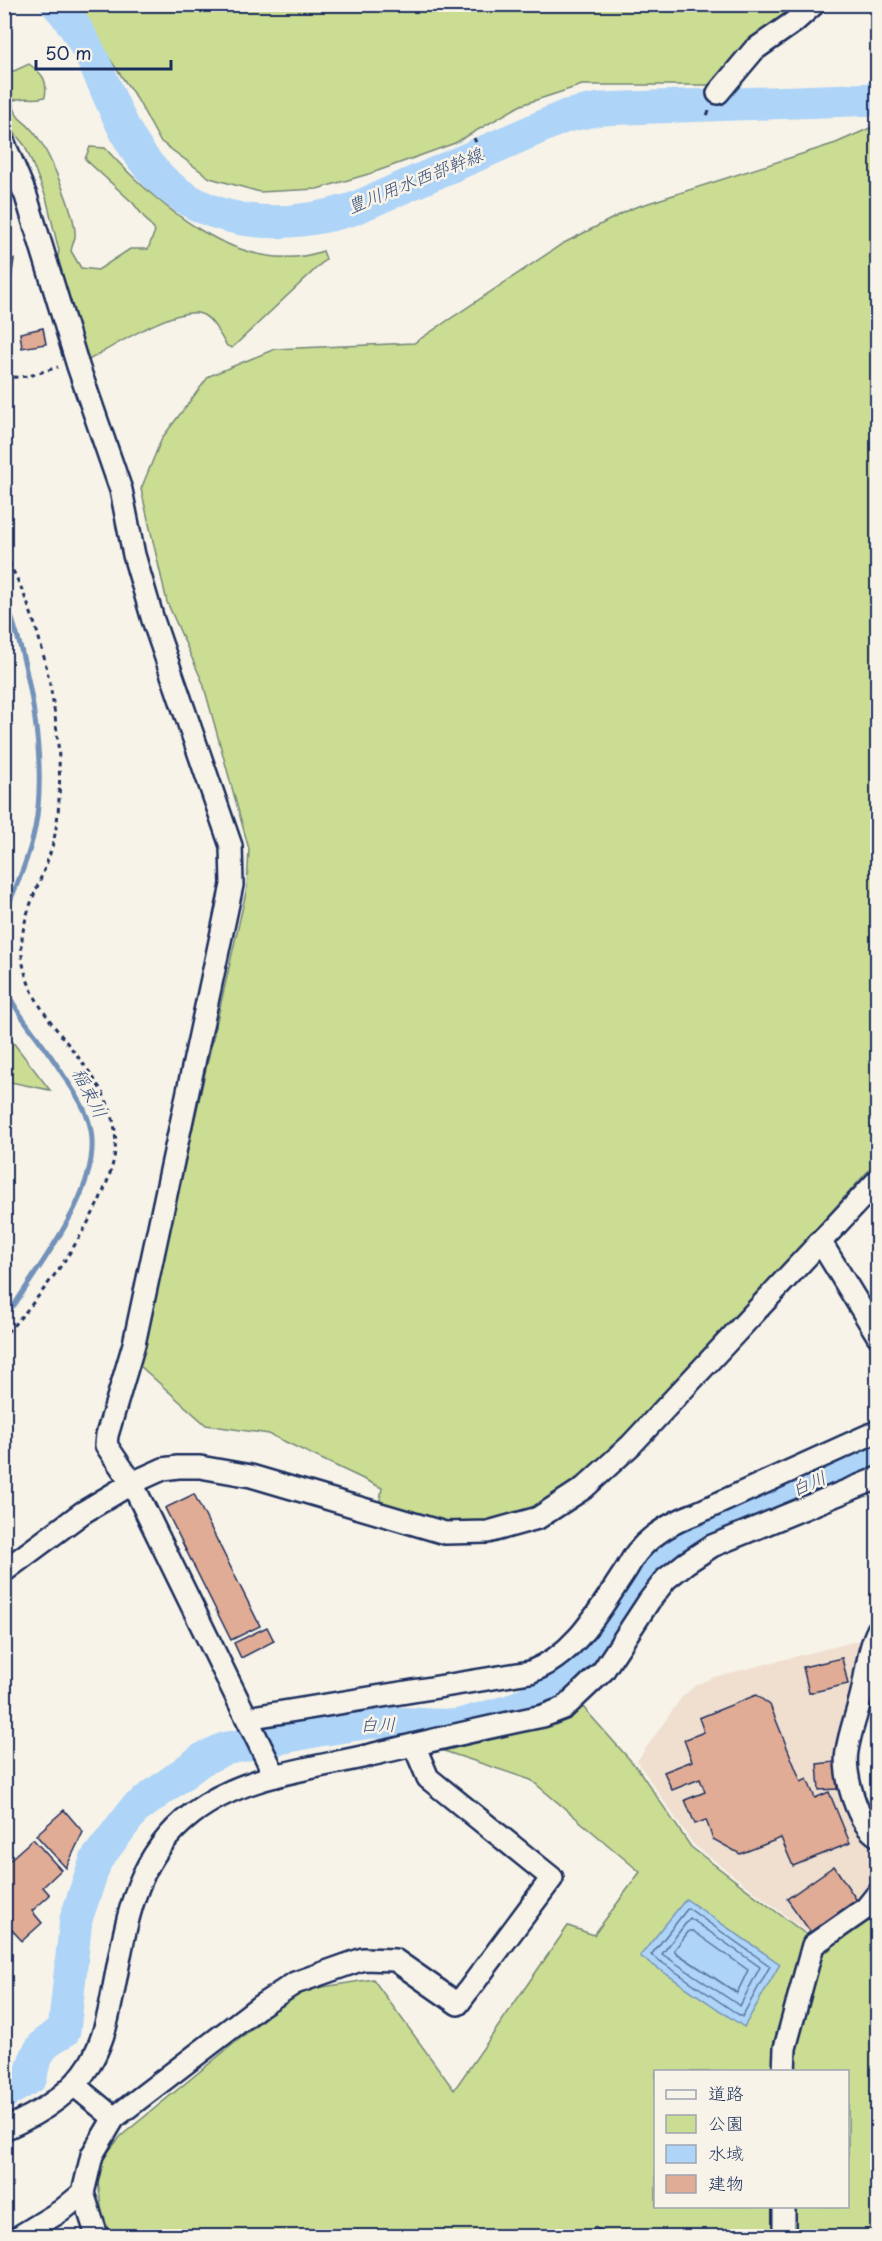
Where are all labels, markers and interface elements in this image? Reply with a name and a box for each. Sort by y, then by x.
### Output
scale bar [36,33,171,71]
text: 50 m [45,39,92,66]
water label: 豊川用水西部幹線 [343,140,487,219]
water label: 稲束川 [66,1062,115,1123]
water label: 白川 [787,1463,830,1502]
water label: 白川 [360,1710,396,1737]
legend [654,2070,849,2208]
text: 道路 [708,2079,744,2106]
text: 公園 [708,2109,744,2136]
text: 水域 [708,2139,744,2166]
text: 建物 [708,2169,744,2196]

